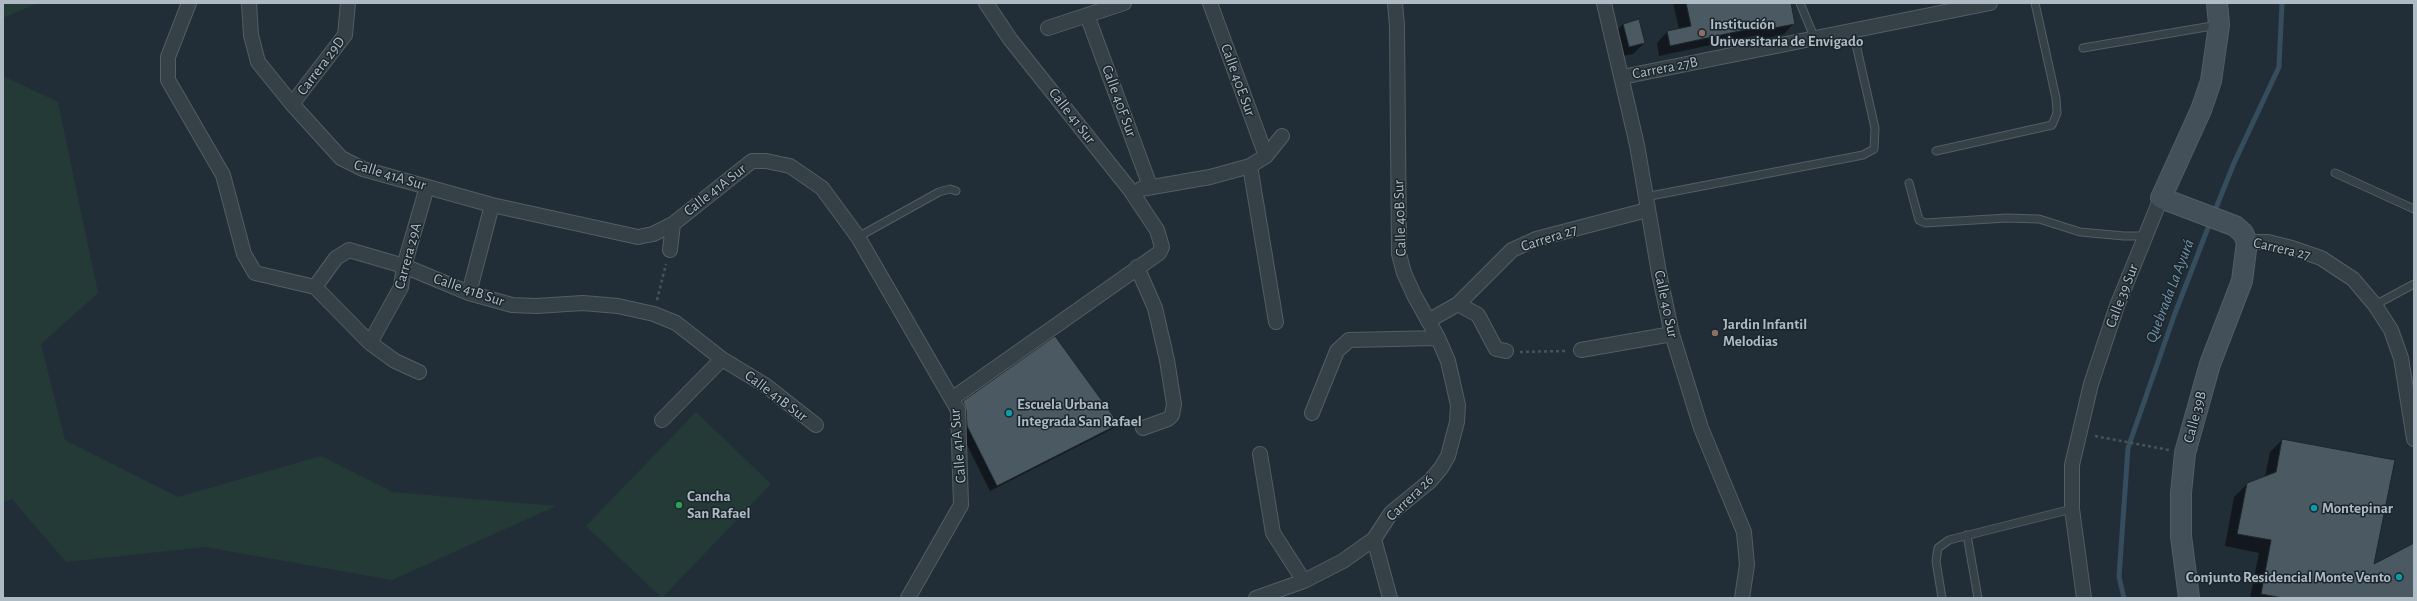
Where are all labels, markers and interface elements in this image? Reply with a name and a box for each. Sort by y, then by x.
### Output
place label: Institución Universitaria de Envigado [1710,15,1863,50]
marker: Institución Universitaria de Envigado [1697,28,1707,38]
street label: Carrera 29D [293,33,349,99]
street label: Calle 40E Sur [1217,41,1259,119]
street label: Carrera 27B [1631,53,1699,83]
street label: Calle 40F Sur [1098,63,1140,139]
street label: Calle 41 Sur [1045,85,1099,147]
street label: Calle 41A Sur [352,156,428,194]
street label: Calle 41A Sur [680,160,750,220]
street label: Calle 40B Sur [1390,179,1410,257]
street label: Carrera 27 [1518,220,1580,256]
street label: Carrera 29A [391,221,425,291]
street label: Carrera 27 [2252,234,2312,264]
water label: Quebrada La Ayurá [2141,237,2199,345]
street label: Calle 39 Sur [2102,262,2142,330]
street label: Calle 41B Sur [431,269,507,311]
street label: Calle 40 Sur [1650,269,1682,339]
place label: Jardin Infantil Melodias [1723,315,1807,350]
marker: Jardin Infantil Melodias [1710,328,1720,338]
street label: Calle 41B Sur [741,367,811,425]
street label: Calle 39B [2179,389,2211,445]
place label: Escuela Urbana Integrada San Rafael [1017,395,1142,430]
street label: Calle 41A Sur [946,408,970,484]
marker: Escuela Urbana Integrada San Rafael [1004,408,1014,418]
street label: Carrera 26 [1382,471,1438,525]
place label: Cancha San Rafael [687,487,750,522]
place label: Montepinar [2322,499,2393,517]
marker: Cancha San Rafael [674,500,684,510]
marker: Montepinar [2309,503,2319,513]
place label: Conjunto Residencial Monte Vento [2186,568,2391,586]
marker: Conjunto Residencial Monte Vento [2394,572,2404,582]

